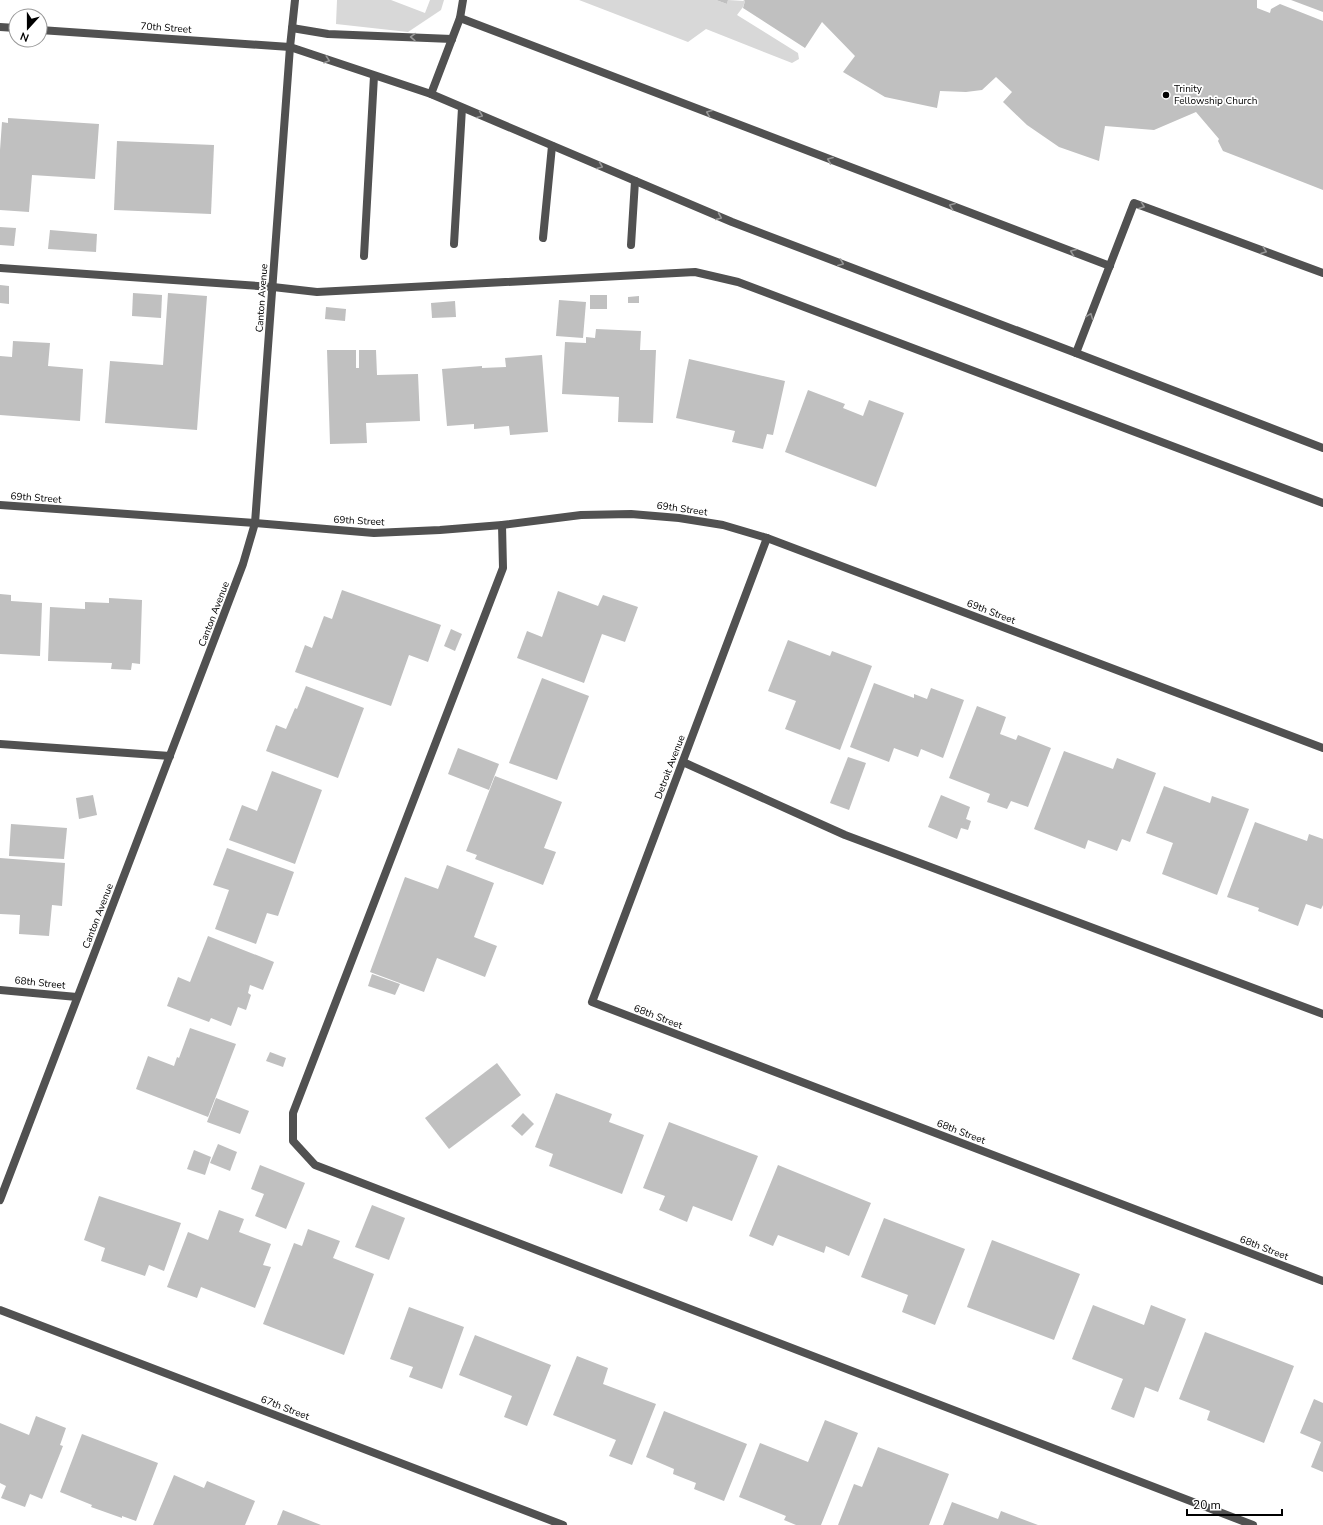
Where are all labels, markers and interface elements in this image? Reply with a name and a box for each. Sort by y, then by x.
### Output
north arrow [8,8,48,48]
street label: 70th Street [140,19,192,37]
text: N [18,28,31,45]
one-way arrow [410,33,416,42]
one-way arrow [323,55,330,63]
place label: Trinity Fellowship Church [1174,82,1257,108]
marker: Trinity Fellowship Church [1161,90,1171,100]
one-way arrow [705,110,712,118]
one-way arrow [476,111,483,119]
one-way arrow [827,156,834,164]
one-way arrow [595,161,603,169]
one-way arrow [948,202,955,210]
one-way arrow [1139,202,1146,210]
one-way arrow [716,212,723,220]
one-way arrow [1261,247,1268,255]
one-way arrow [1070,248,1077,256]
one-way arrow [837,259,844,267]
street label: Canton Avenue [253,263,271,333]
one-way arrow [1086,313,1094,320]
street label: 69th Street [10,489,62,507]
street label: 69th Street [656,499,709,520]
street label: 69th Street [333,513,385,529]
street label: Canton Avenue [195,579,233,649]
street label: 69th Street [965,596,1018,628]
street label: Detroit Avenue [651,733,689,801]
street label: Canton Avenue [79,881,117,951]
street label: 68th Street [14,973,67,993]
street label: 68th Street [632,1001,685,1033]
street label: 68th Street [935,1116,988,1148]
street label: 68th Street [1238,1232,1291,1264]
street label: 67th Street [259,1392,312,1424]
scale bar [1187,1491,1282,1517]
text: 20 m [1193,1497,1221,1513]

